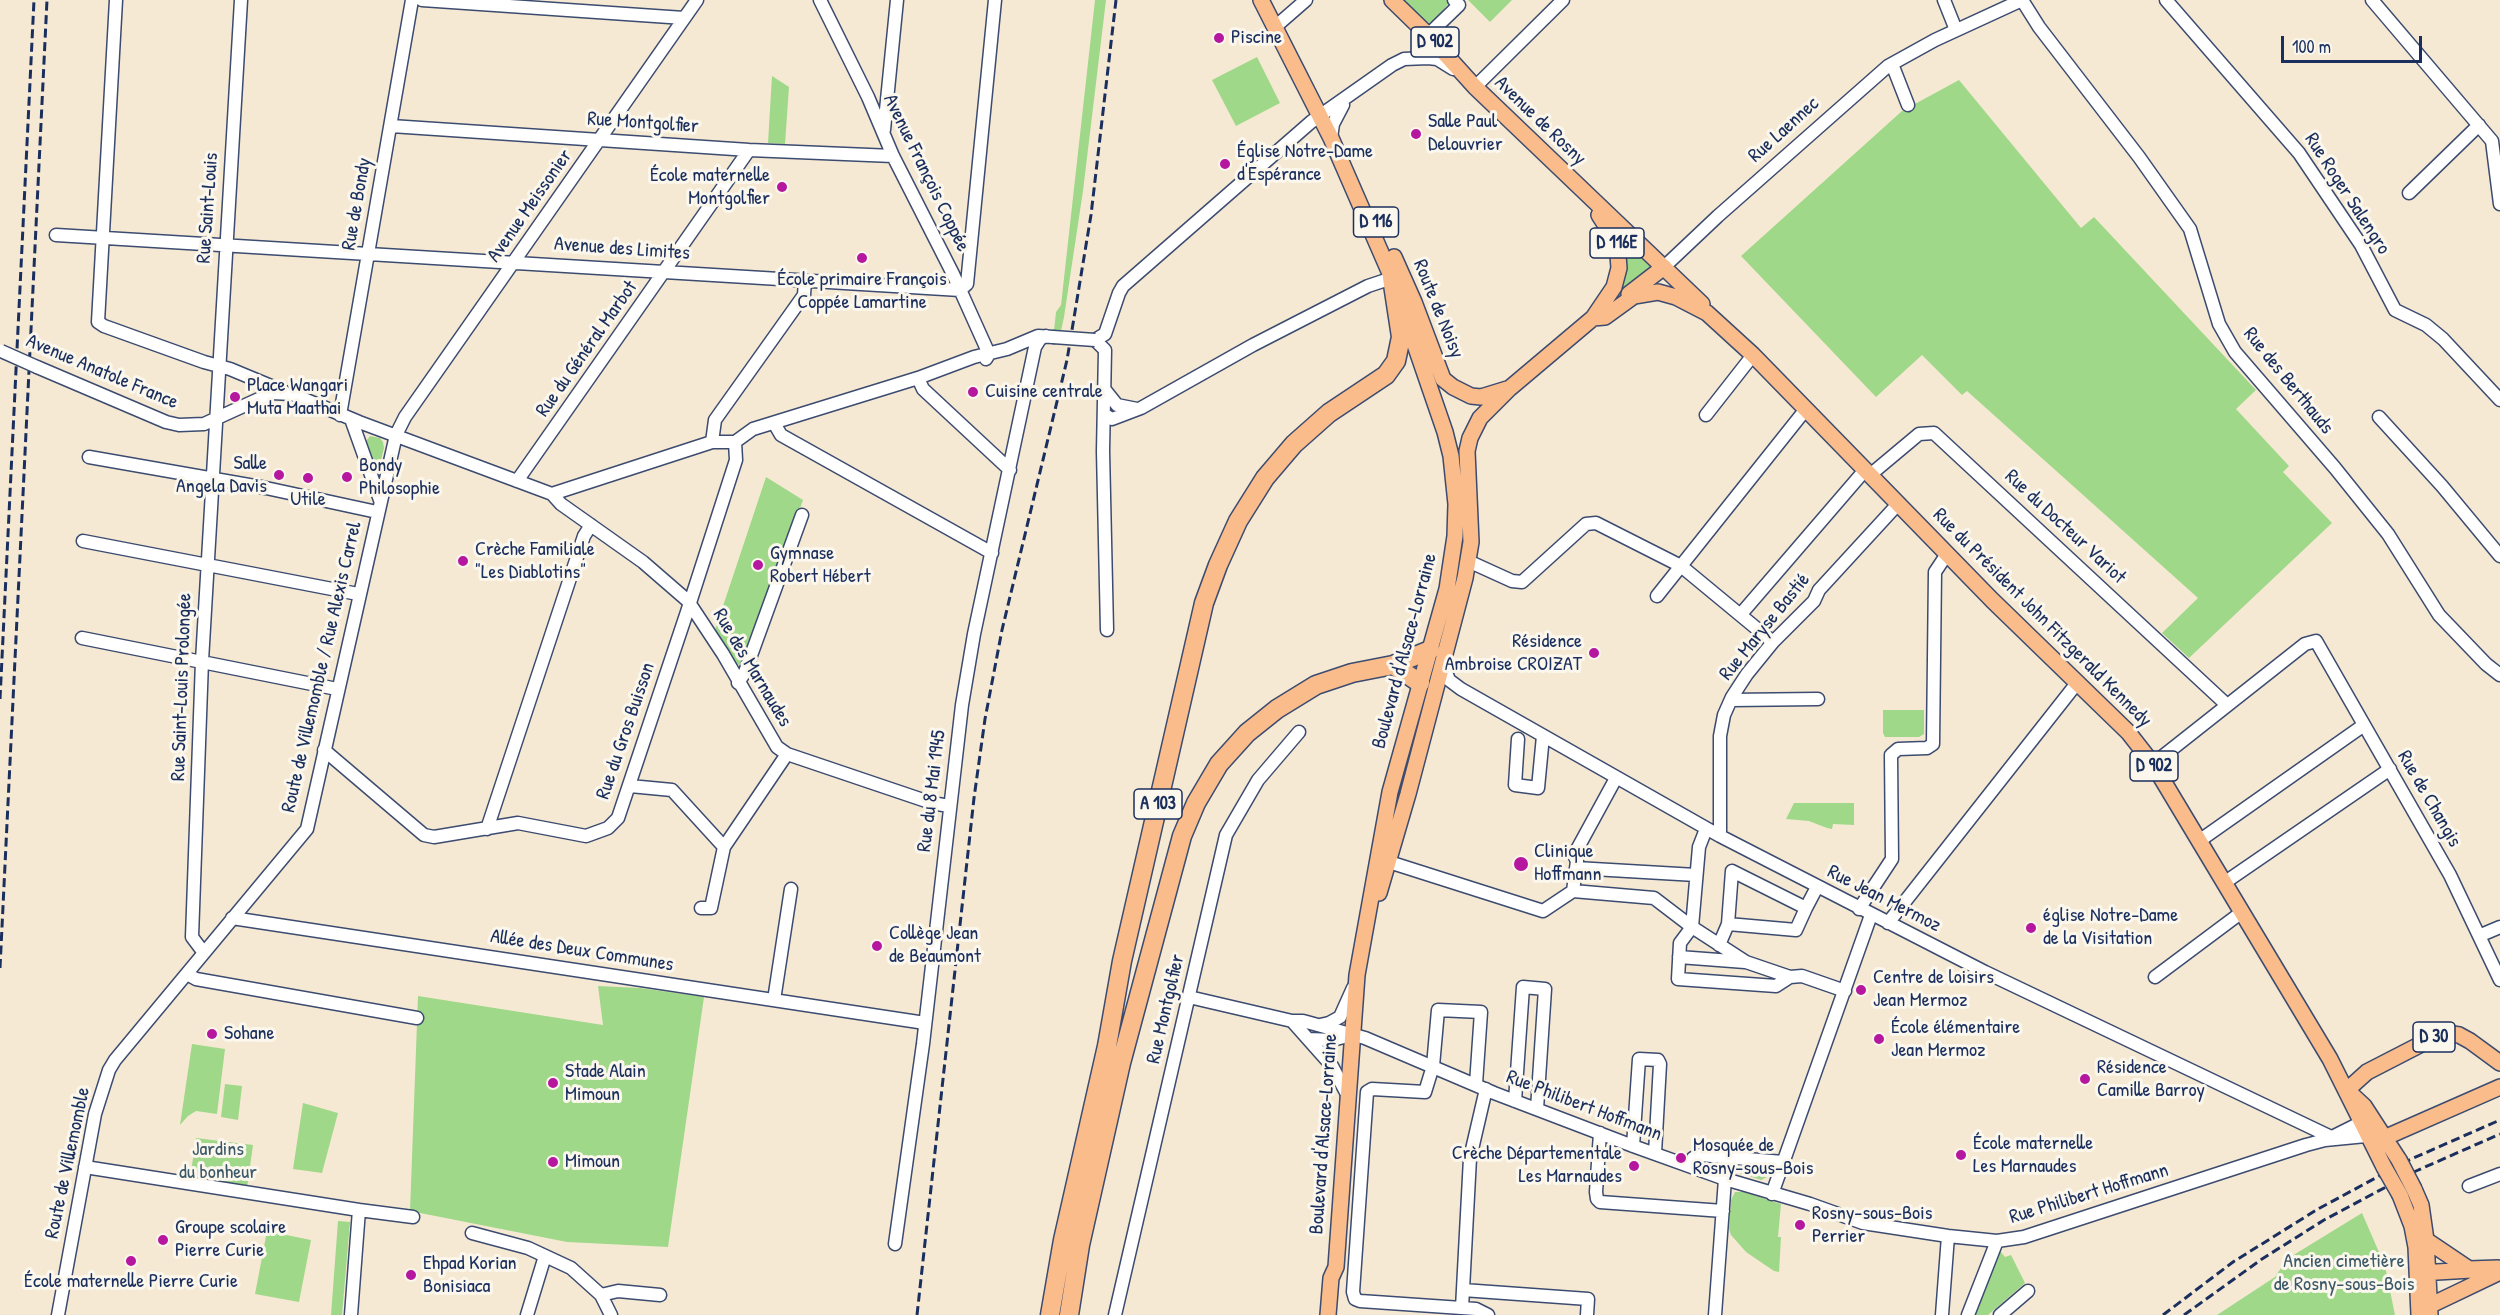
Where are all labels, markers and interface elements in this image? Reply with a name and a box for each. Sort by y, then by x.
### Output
scale bar [2284,24,2425,62]
place label: Piscine [1231,26,1282,50]
road number: D 902 [1411,27,1459,57]
marker: Piscine [1212,31,1226,45]
text: 100 m [2292,34,2331,59]
street label: Avenue de Rosny [1489,71,1591,171]
street label: Avenue François Coppée [878,90,974,256]
street label: Rue Laennec [1744,92,1824,168]
street label: Rue Montgolfier [587,107,699,139]
place label: Salle Paul Delouvrier [1428,110,1503,157]
marker: Salle Paul Delouvrier [1409,127,1423,141]
street label: Rue Roger Salengro [2299,129,2395,259]
place label: Église Notre-Dame d'Espérance [1237,140,1373,187]
street label: Avenue Meissonier [482,145,578,267]
street label: Rue Saint-Louis [192,152,224,264]
street label: Rue de Bondy [337,156,377,252]
marker: Église Notre-Dame d'Espérance [1218,157,1232,171]
place label: École maternelle Montgolfier [650,164,770,211]
marker: École maternelle Montgolfier [775,180,789,194]
road number: D 116 [1354,207,1398,237]
road number: D 116E [1590,228,1644,258]
street label: Avenue des Limites [553,232,691,266]
marker: École primaire François Coppée Lamartine [855,251,869,265]
street label: Route de Noisy [1407,256,1469,362]
place label: École primaire François Coppée Lamartine [777,268,947,315]
street label: Rue du Général Marbot [531,276,643,422]
street label: Rue des Berthauds [2238,323,2338,439]
street label: Avenue Anatole France [22,329,182,415]
place label: Place Wangari Muta Maathai [247,374,348,421]
place label: Cuisine centrale [985,380,1103,404]
marker: Cuisine centrale [966,385,980,399]
marker: Place Wangari Muta Maathai [228,390,242,404]
place label: Salle Angela Davis [176,452,267,499]
place label: Bondy Philosophie [359,454,440,501]
street label: Rue du Docteur Variot [2000,465,2130,589]
marker: Salle Angela Davis [272,468,286,482]
marker: Bondy Philosophie [340,470,354,484]
marker: Utile [301,471,315,485]
place label: Utile [290,488,326,512]
street label: Rue du Président John Fitzgerald Kennedy [1928,504,2156,732]
street label: Route de Villemomble / Rue Alexis Carrel [277,519,367,815]
place label: Crèche Familiale "Les Diablotins" [475,538,595,585]
place label: Gymnase Robert Hébert [770,542,871,589]
street label: Boulevard d'Alsace-Lorraine [1367,551,1443,751]
marker: Crèche Familiale "Les Diablotins" [456,554,470,568]
marker: Gymnase Robert Hébert [751,558,765,572]
street label: Rue Maryse Bastié [1715,569,1815,685]
street label: Rue Saint-Louis Prolongée [167,593,197,781]
street label: Rue des Marnaudes [707,605,797,731]
place label: Résidence Ambroise CROIZAT [1445,630,1582,677]
marker: Résidence Ambroise CROIZAT [1587,646,1601,660]
street label: Rue du Gros Buisson [591,660,661,802]
street label: Rue du 8 Mai 1945 [913,729,951,853]
street label: Rue de Changis [2392,747,2466,851]
road number: D 902 [2130,751,2178,781]
road number: A 103 [1134,789,1182,819]
place label: Clinique Hoffmann [1534,840,1601,887]
marker: Clinique Hoffmann [1512,855,1530,873]
street label: Rue Jean Mermoz [1823,860,1945,938]
place label: église Notre-Dame de la Visitation [2043,904,2178,951]
marker: église Notre-Dame de la Visitation [2024,921,2038,935]
place label: Collège Jean de Beaumont [889,922,981,969]
street label: Allée des Deux Communes [489,925,675,977]
marker: Collège Jean de Beaumont [870,939,884,953]
street label: Rue Montgolfier [1142,952,1190,1066]
place label: Centre de loisirs Jean Mermoz [1873,966,1994,1013]
marker: Centre de loisirs Jean Mermoz [1854,983,1868,997]
place label: École élémentaire Jean Mermoz [1891,1016,2020,1063]
place label: Sohane [224,1022,274,1046]
road number: D 30 [2413,1022,2455,1052]
marker: Sohane [205,1027,219,1041]
marker: École élémentaire Jean Mermoz [1872,1032,1886,1046]
street label: Boulevard d'Alsace-Lorraine [1305,1033,1343,1235]
place label: Résidence Camille Barroy [2097,1056,2205,1103]
place label: Stade Alain Mimoun [565,1060,646,1107]
street label: Rue Philibert Hoffmann [1503,1065,1665,1147]
marker: Résidence Camille Barroy [2078,1072,2092,1086]
marker: Stade Alain Mimoun [546,1076,560,1090]
street label: Route de Villemomble [40,1085,96,1241]
place label: École maternelle Les Marnaudes [1973,1132,2093,1179]
place label: Mosquée de Rosny-sous-Bois [1693,1134,1813,1181]
park label: Jardins du bonheur [179,1138,257,1185]
place label: Crèche Départementale Les Marnaudes [1452,1142,1622,1189]
marker: École maternelle Les Marnaudes [1954,1148,1968,1162]
place label: Mimoun [565,1150,620,1174]
marker: Mosquée de Rosny-sous-Bois [1674,1151,1688,1165]
marker: Mimoun [546,1155,560,1169]
street label: Rue Philibert Hoffmann [2007,1158,2171,1230]
marker: Crèche Départementale Les Marnaudes [1627,1159,1641,1173]
place label: Rosny-sous-Bois Perrier [1812,1202,1932,1249]
place label: Groupe scolaire Pierre Curie [175,1216,286,1263]
marker: Rosny-sous-Bois Perrier [1793,1218,1807,1232]
marker: Groupe scolaire Pierre Curie [156,1233,170,1247]
park label: Ancien cimetière de Rosny-sous-Bois [2274,1250,2414,1297]
place label: Ehpad Korian Bonisiaca [423,1252,517,1299]
marker: École maternelle Pierre Curie [124,1254,138,1268]
marker: Ehpad Korian Bonisiaca [404,1268,418,1282]
place label: École maternelle Pierre Curie [24,1270,238,1294]

